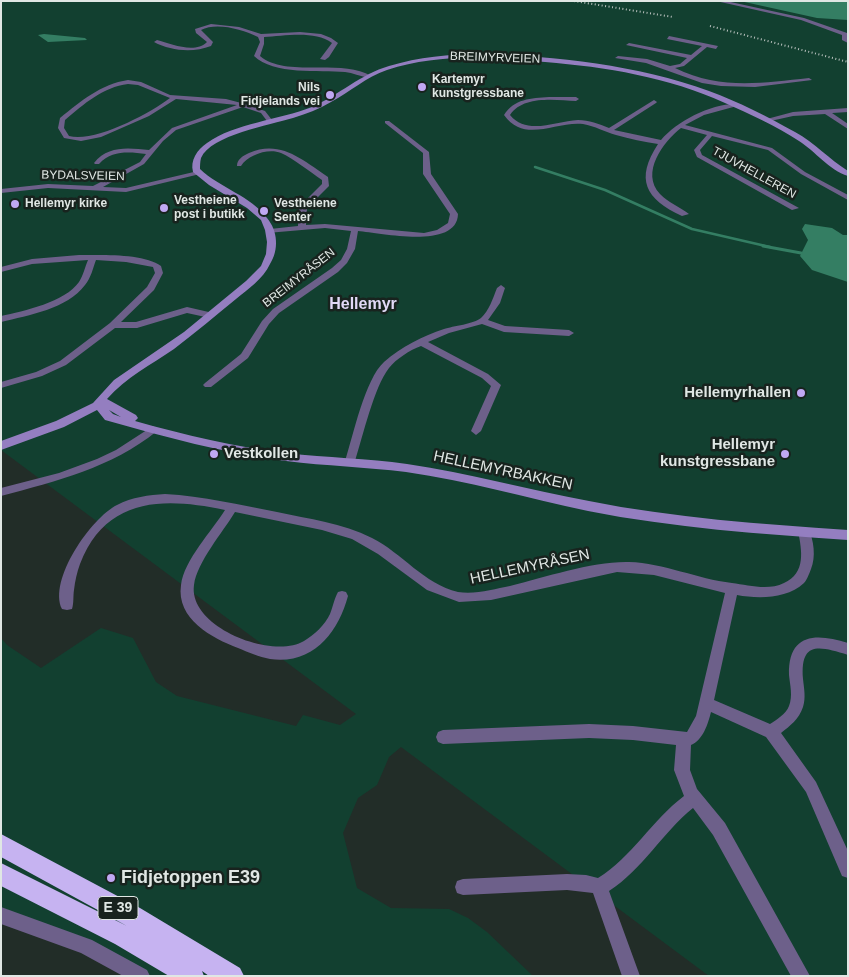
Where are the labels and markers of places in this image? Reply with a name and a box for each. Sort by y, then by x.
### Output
place label: Kartemyr kunstgressbane [432,73,524,101]
place label: Nils Fidjelands vei [241,81,320,109]
marker: Kartemyr kunstgressbane [416,81,428,93]
marker: Nils Fidjelands vei [324,89,336,101]
place label: Vestheiene post i butikk [174,194,245,222]
place label: Hellemyr kirke [25,197,107,211]
place label: Vestheiene Senter [274,197,337,225]
marker: Hellemyr kirke [9,198,21,210]
marker: Vestheiene post i butikk [158,202,170,214]
marker: Vestheiene Senter [258,205,270,217]
place label: Hellemyrhallen [684,384,791,402]
marker: Hellemyrhallen [795,387,807,399]
place label: Hellemyr kunstgressbane [660,436,775,471]
place label: Vestkollen [224,445,298,463]
marker: Vestkollen [208,448,220,460]
marker: Hellemyr kunstgressbane [779,448,791,460]
place label: Fidjetoppen E39 [121,867,260,889]
marker: Fidjetoppen E39 [105,872,117,884]

